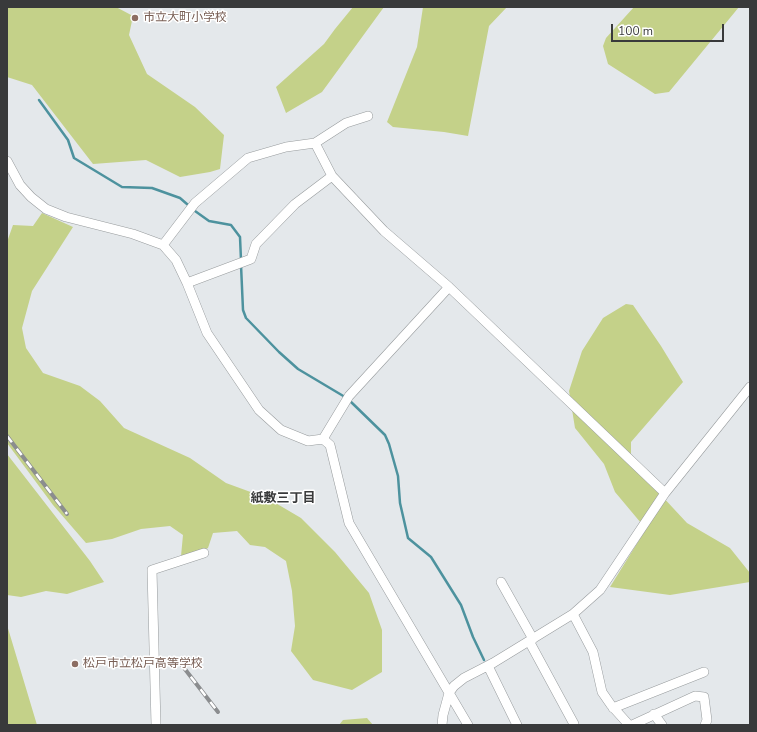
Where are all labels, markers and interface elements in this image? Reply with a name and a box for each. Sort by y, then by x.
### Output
place label: 市立大町小学校 [143,11,227,25]
marker: 市立大町小学校 [130,13,140,23]
scale bar [613,16,726,42]
text: 100 m [618,23,653,39]
district label: 紙敷三丁目 [251,491,315,507]
place label: 松戸市立松戸高等学校 [83,657,203,671]
marker: 松戸市立松戸高等学校 [70,659,80,669]

